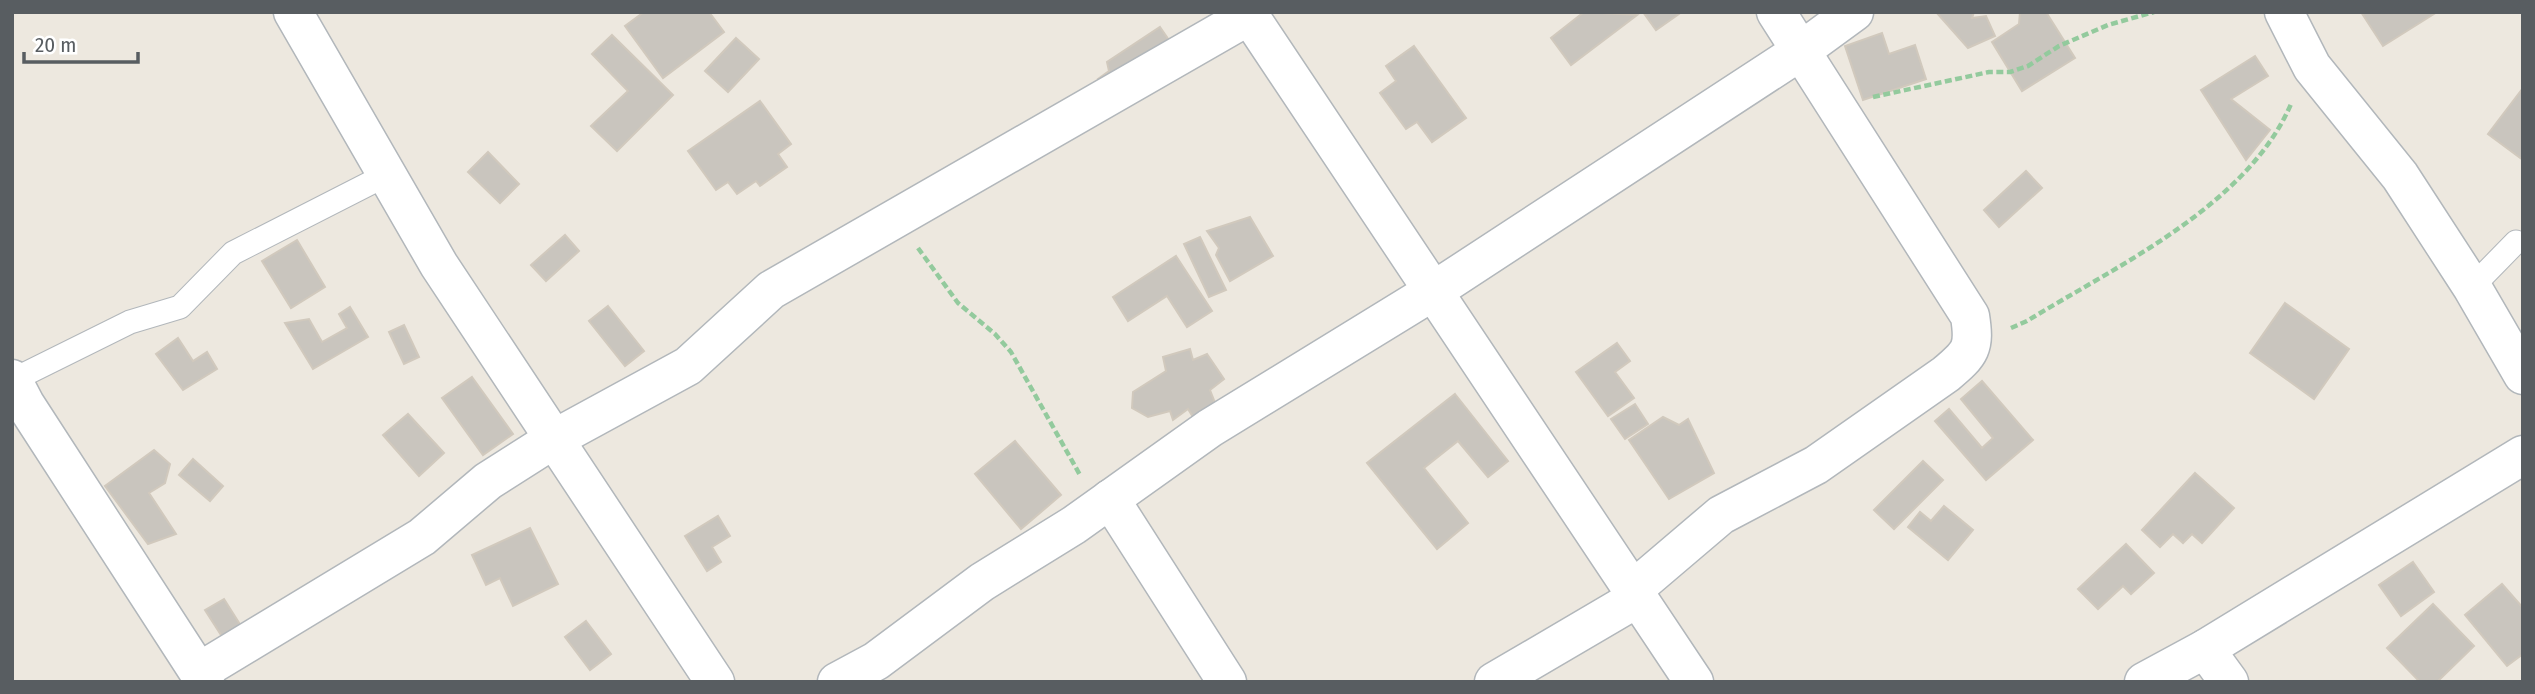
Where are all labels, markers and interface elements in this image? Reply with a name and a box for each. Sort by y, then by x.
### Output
scale bar [24,21,138,65]
text: 20 m [35,32,76,58]

